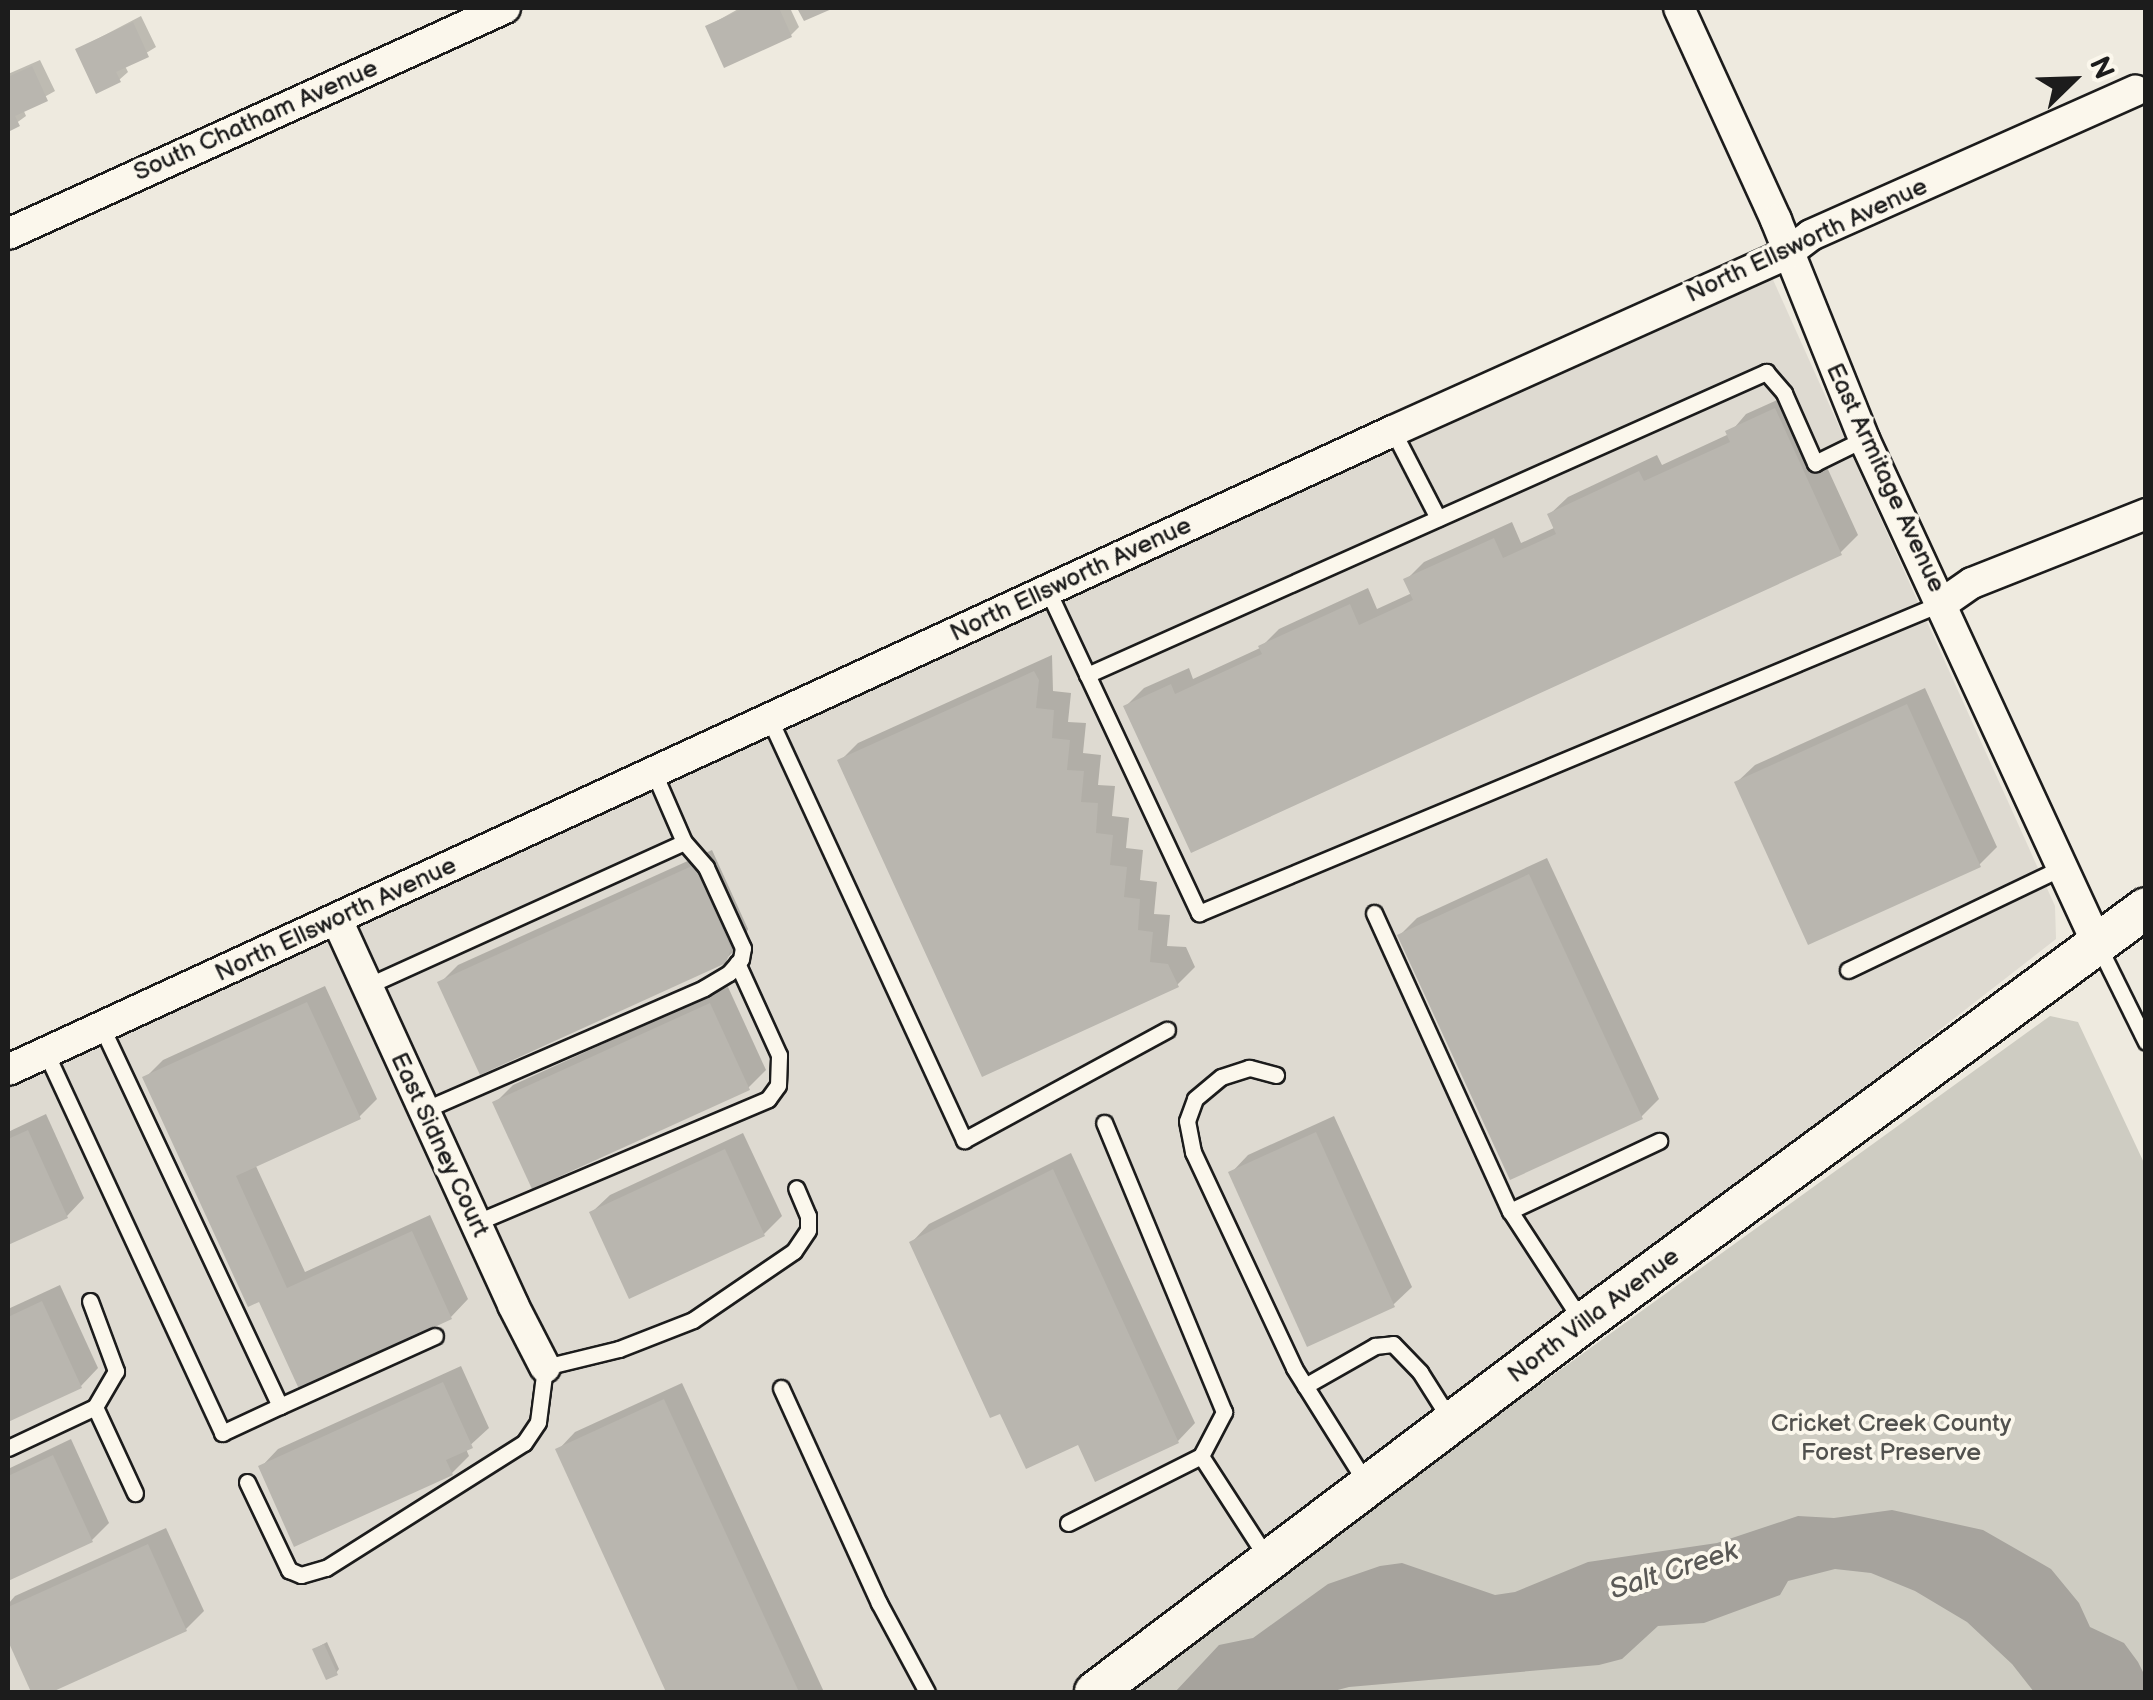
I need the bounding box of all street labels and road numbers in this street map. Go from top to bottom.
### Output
street label: South Chatham Avenue [129,54,383,188]
street label: North Ellsworth Avenue [1682,172,1932,310]
street label: East Armitage Avenue [1819,359,1951,597]
street label: North Ellsworth Avenue [946,511,1196,649]
street label: North Ellsworth Avenue [211,851,461,989]
street label: East Sidney Court [383,1047,495,1243]
street label: North Villa Avenue [1502,1242,1686,1390]

